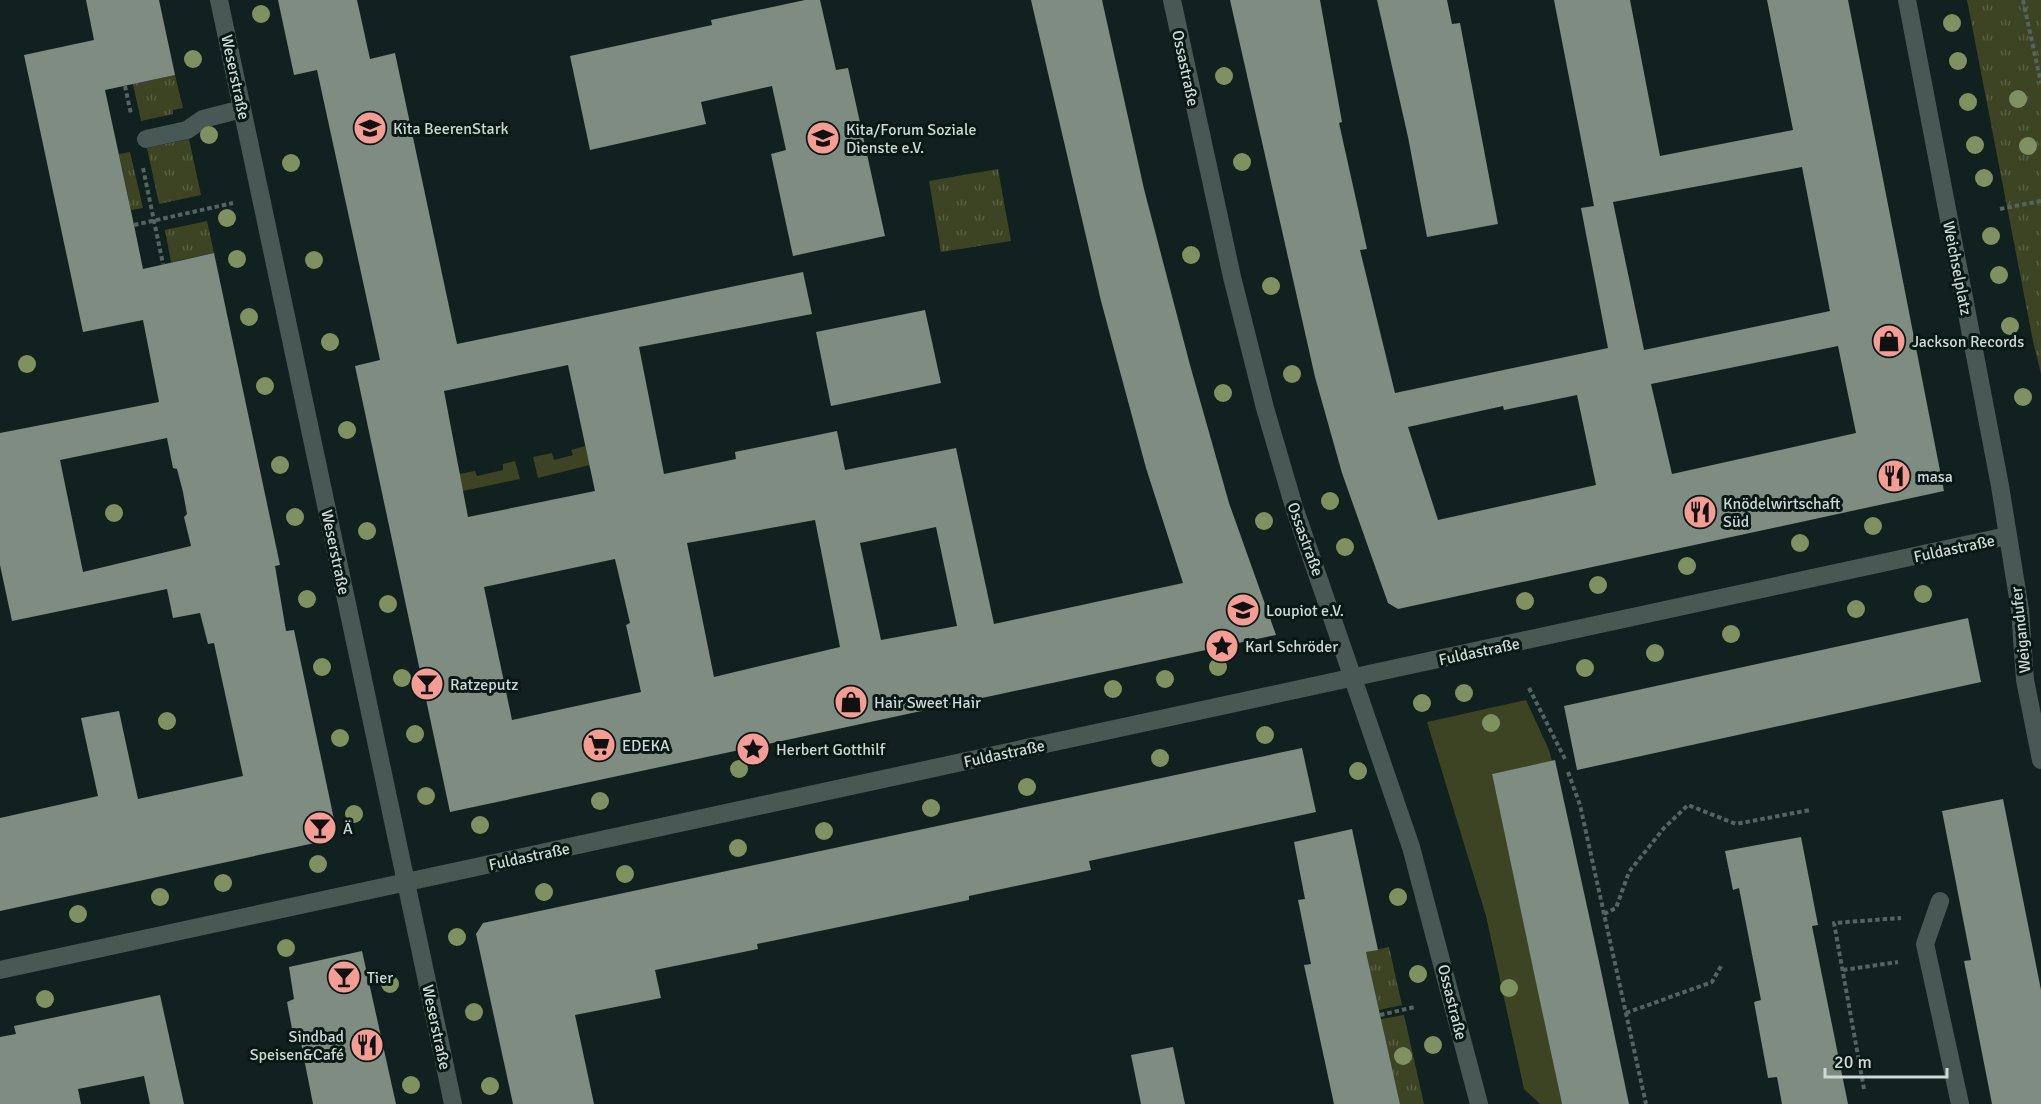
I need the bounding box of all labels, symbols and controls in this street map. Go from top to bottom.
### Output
street label: Ossastraße [1167,28,1203,108]
street label: Weserstraße [216,33,254,122]
school or university icon: Kita BeerenStark [352,110,388,146]
place label: Kita BeerenStark [393,119,509,139]
school or university icon: Kita/Forum Soziale Dienste e.V. [805,120,841,156]
place label: Kita/Forum Soziale Dienste e.V. [846,120,976,158]
street label: Weichselplatz [1938,219,1976,317]
shop icon: Jackson Records [1871,323,1907,359]
place label: Jackson Records [1912,332,2024,352]
restaurant icon: masa [1876,458,1912,494]
place label: masa [1917,467,1953,487]
restaurant icon: Knödelwirtschaft Süd [1682,494,1718,530]
place label: Knödelwirtschaft Süd [1723,494,1841,532]
street label: Ossastraße [1282,500,1328,579]
street label: Weserstraße [316,508,354,597]
street label: Fuldastraße [1912,531,1997,567]
street label: Weigandufer [2006,586,2035,674]
school or university icon: Loupiot e.V. [1225,592,1261,628]
place label: Loupiot e.V. [1266,601,1344,621]
place icon: Karl Schröder [1204,628,1240,664]
street label: Fuldastraße [1437,634,1522,670]
place label: Karl Schröder [1245,637,1338,657]
bar icon: Ratzeputz [409,666,445,702]
place label: Ratzeputz [450,675,518,695]
shop icon: Hair Sweet Hair [833,684,869,720]
place label: Hair Sweet Hair [874,693,981,713]
supermarket icon: EDEKA [581,727,617,763]
place icon: Herbert Gotthilf [735,731,771,767]
place label: EDEKA [622,736,670,756]
street label: Fuldastraße [962,736,1047,772]
place label: Herbert Gotthilf [776,740,886,760]
bar icon: Ä [302,810,338,846]
place label: Ä [343,819,353,839]
street label: Fuldastraße [487,839,572,875]
bar icon: Tier [326,959,362,995]
street label: Ossastraße [1433,962,1471,1042]
place label: Tier [367,968,393,988]
street label: Weserstraße [417,983,455,1072]
place label: Sindbad Speisen&Café [250,1027,344,1065]
restaurant icon: Sindbad Speisen&Café [349,1027,385,1063]
scale bar [1825,1041,1946,1079]
text: 20 m [1834,1051,1872,1073]

